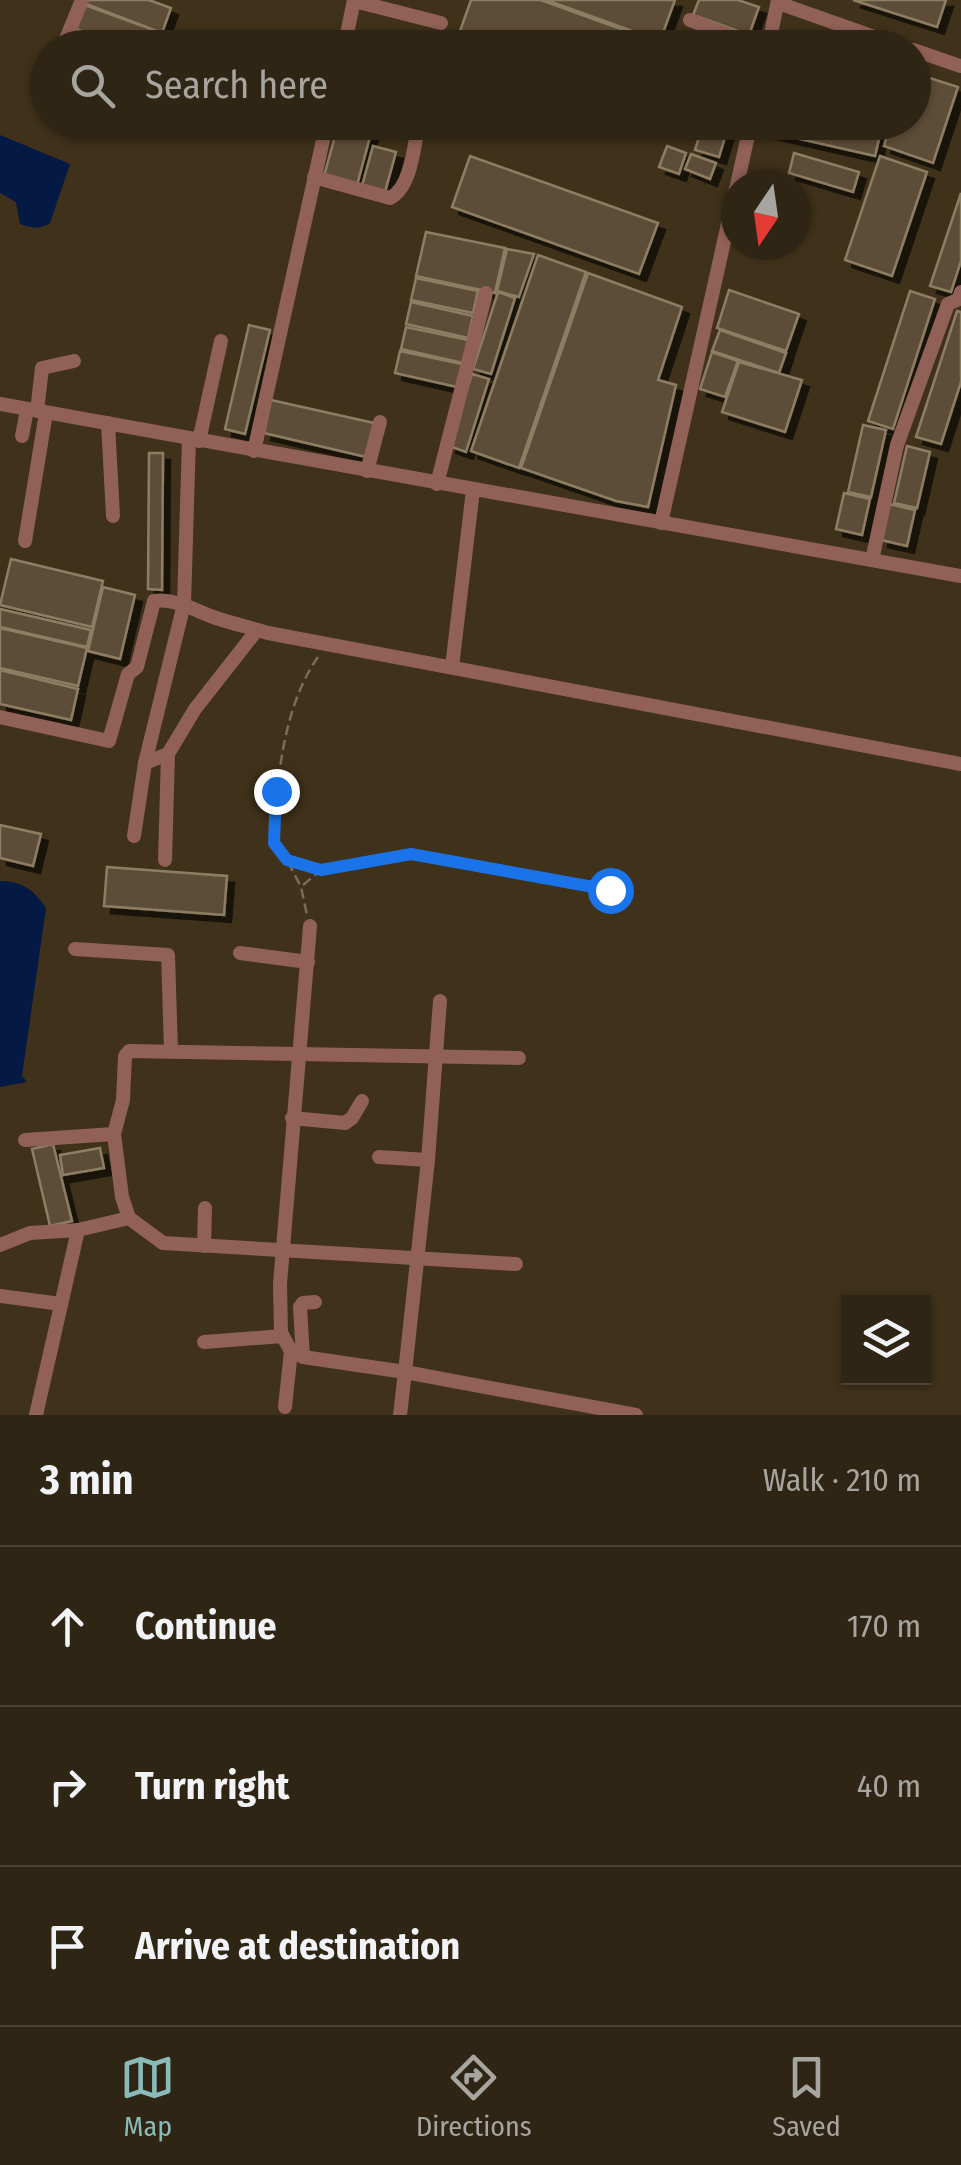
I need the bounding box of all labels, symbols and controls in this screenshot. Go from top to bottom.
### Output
search box [30,30,931,140]
icon: search [65,58,120,113]
text: Search here [145,62,328,108]
north arrow [721,170,811,260]
route end [254,769,300,815]
route start [588,868,634,914]
map controls [841,1295,931,1385]
button: layers [841,1295,931,1385]
text: 3 min [40,1455,134,1505]
text: Walk · 210 m [763,1461,921,1499]
icon: ahead [40,1599,95,1654]
text: Continue [135,1603,276,1649]
text: 170 m [847,1607,921,1645]
icon: right [40,1759,95,1814]
text: Turn right [135,1763,289,1809]
text: 40 m [857,1767,921,1805]
icon: arrive [40,1919,95,1974]
text: Arrive at destination [135,1923,460,1969]
tab: Map [120,2050,175,2143]
tab: Directions [416,2050,532,2143]
tab: Saved [772,2050,841,2143]

